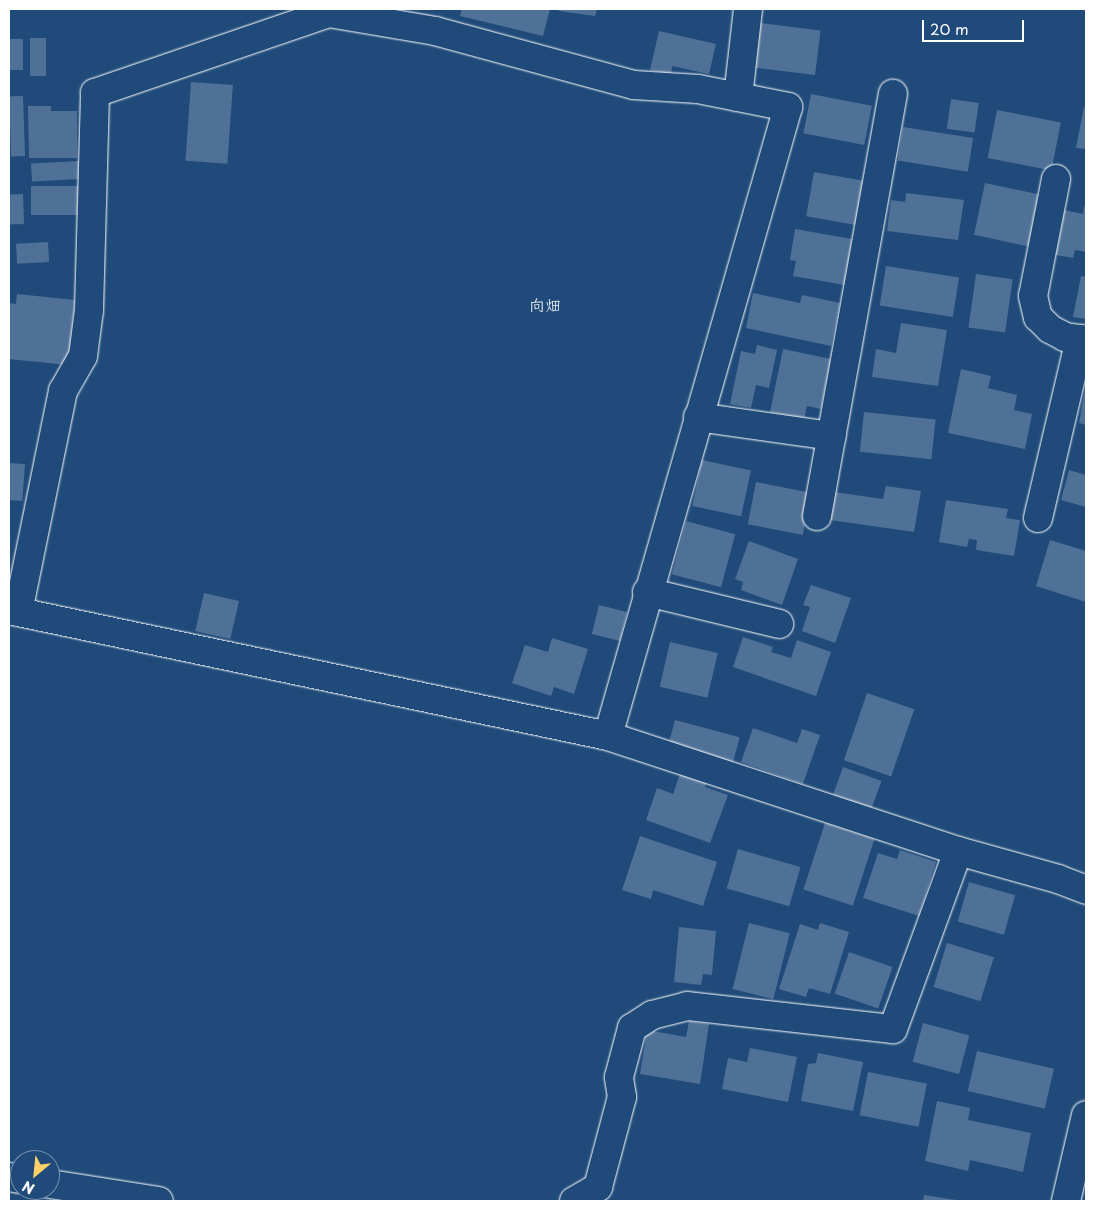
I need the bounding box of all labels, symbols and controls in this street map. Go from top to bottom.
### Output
scale bar [925,10,1028,42]
text: 20 m [930,17,969,40]
district label: 向畑 [529,294,561,314]
north arrow [10,1150,60,1200]
text: N [18,1176,38,1200]

